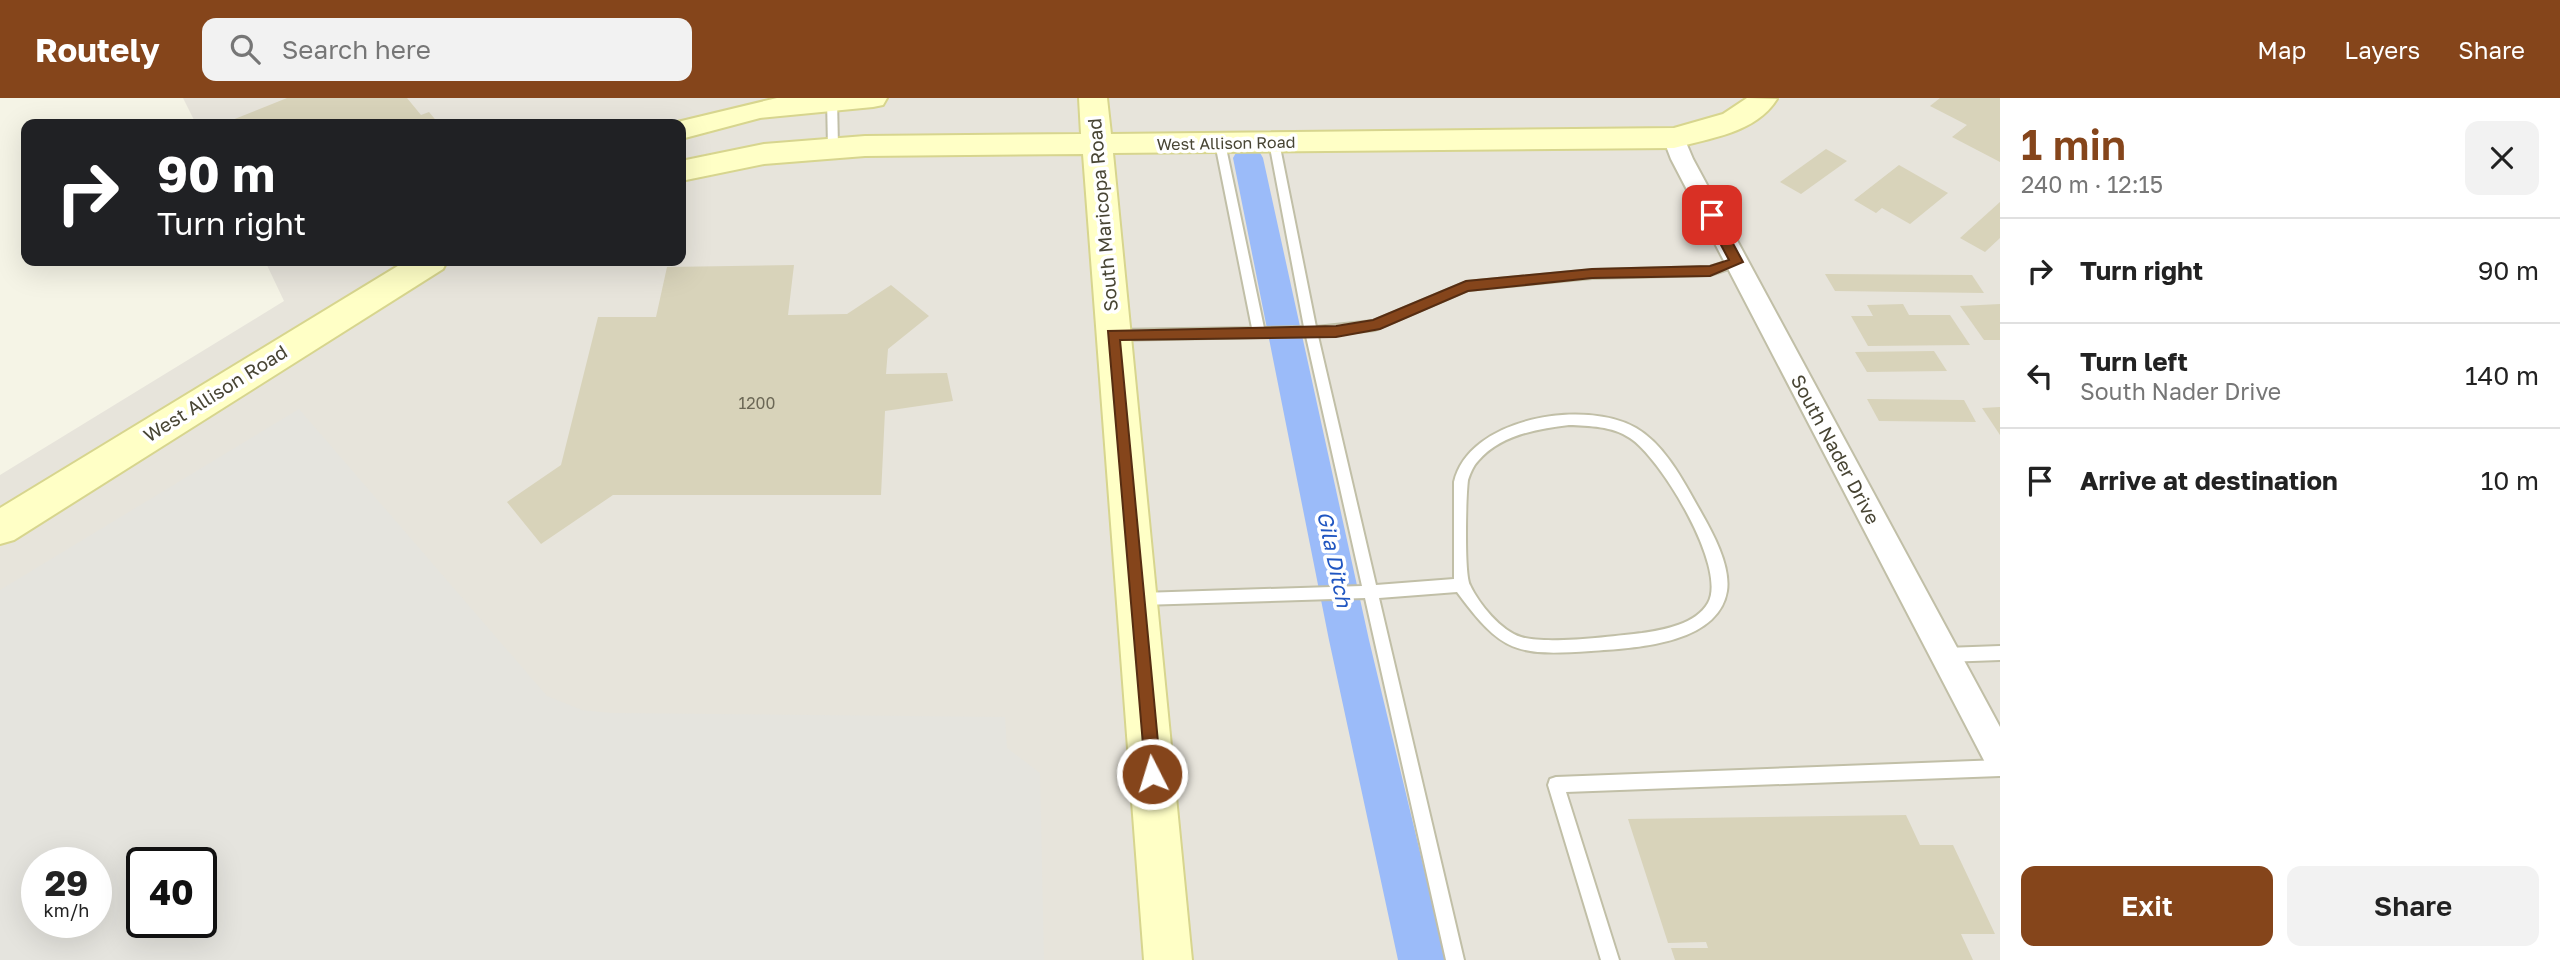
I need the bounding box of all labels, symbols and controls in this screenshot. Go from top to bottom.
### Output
search box [202,18,692,81]
text: Routely [35,30,160,69]
icon: search [226,30,264,68]
text: Search here [282,34,431,65]
text: Map [2257,35,2306,64]
text: Layers [2344,35,2420,64]
text: Share [2458,35,2525,64]
street label: South Maricopa Road [1082,117,1122,313]
text: 1 min [2021,119,2126,169]
button: close [2465,121,2539,195]
street label: West Allison Road [1156,132,1296,154]
text: 90 m [157,144,275,203]
icon: right [42,147,133,238]
text: 240 m · 12:15 [2021,170,2163,198]
pin [1682,185,1742,245]
icon: arrive [1693,196,1731,234]
text: Turn right [157,204,306,242]
icon: right [2021,252,2059,290]
text: Turn right [2080,255,2203,286]
text: 90 m [2478,255,2539,286]
street label: West Allison Road [139,340,291,446]
text: Turn left [2080,346,2188,377]
icon: left [2021,357,2059,395]
text: 140 m [2465,360,2539,391]
street label: South Nader Drive [1787,370,1885,528]
text: South Nader Drive [2080,377,2281,405]
house number: 1200 [739,393,775,413]
icon: arrive [2021,462,2059,500]
text: Arrive at destination [2080,465,2338,496]
text: 10 m [2481,465,2539,496]
water label: Gila Ditch [1312,509,1358,610]
position arrow [1115,737,1189,811]
speed limit sign: 40 [126,847,217,938]
text: 29 [45,862,88,904]
button: Exit [2021,866,2273,946]
button: Share [2287,866,2539,946]
text: km/h [44,899,89,921]

